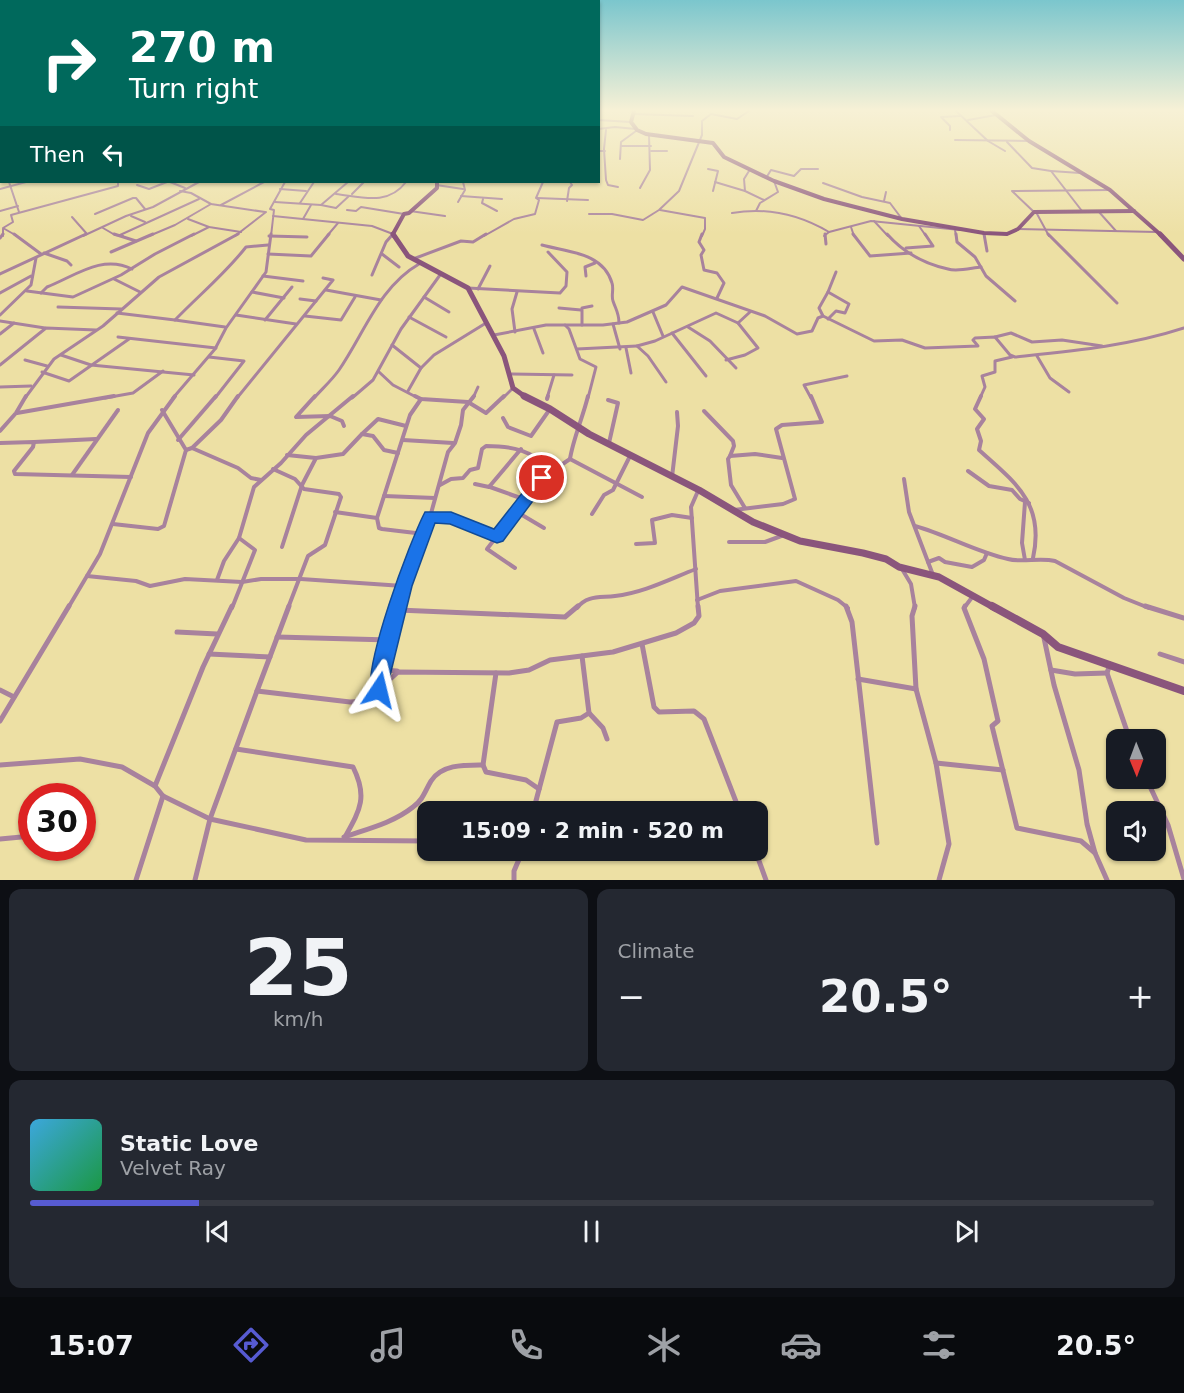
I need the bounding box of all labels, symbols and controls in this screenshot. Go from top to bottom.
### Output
text: 270 m [129,23,275,72]
icon: right [30,24,108,102]
text: Turn right [129,73,258,104]
icon: left [97,138,130,171]
text: Then [30,142,85,167]
pin [516,452,567,503]
icon: arrive [525,461,558,494]
position arrow [347,658,411,722]
north arrow [1106,729,1166,789]
map controls [1106,729,1166,861]
speed limit sign: 30 [18,783,96,861]
button: sound [1106,801,1166,861]
text: 15:09 · 2 min · 520 m [461,818,724,843]
text: 25 [244,923,353,1013]
text: Climate [618,939,694,963]
text: 20.5° [819,970,953,1023]
text: − [618,977,645,1016]
text: + [1126,977,1154,1016]
text: km/h [273,1007,323,1031]
text: Static Love [120,1131,258,1156]
text: Velvet Ray [120,1156,226,1180]
icon: previous [201,1215,234,1248]
icon: pause [575,1215,608,1248]
icon: next [950,1215,983,1248]
icon: directions [230,1324,272,1366]
icon: music [367,1324,409,1366]
icon: phone [505,1324,547,1366]
icon: climate [643,1324,685,1366]
icon: car [780,1324,822,1366]
icon: filters [918,1324,960,1366]
text: 15:07 [48,1330,134,1361]
text: 20.5° [1056,1330,1136,1361]

